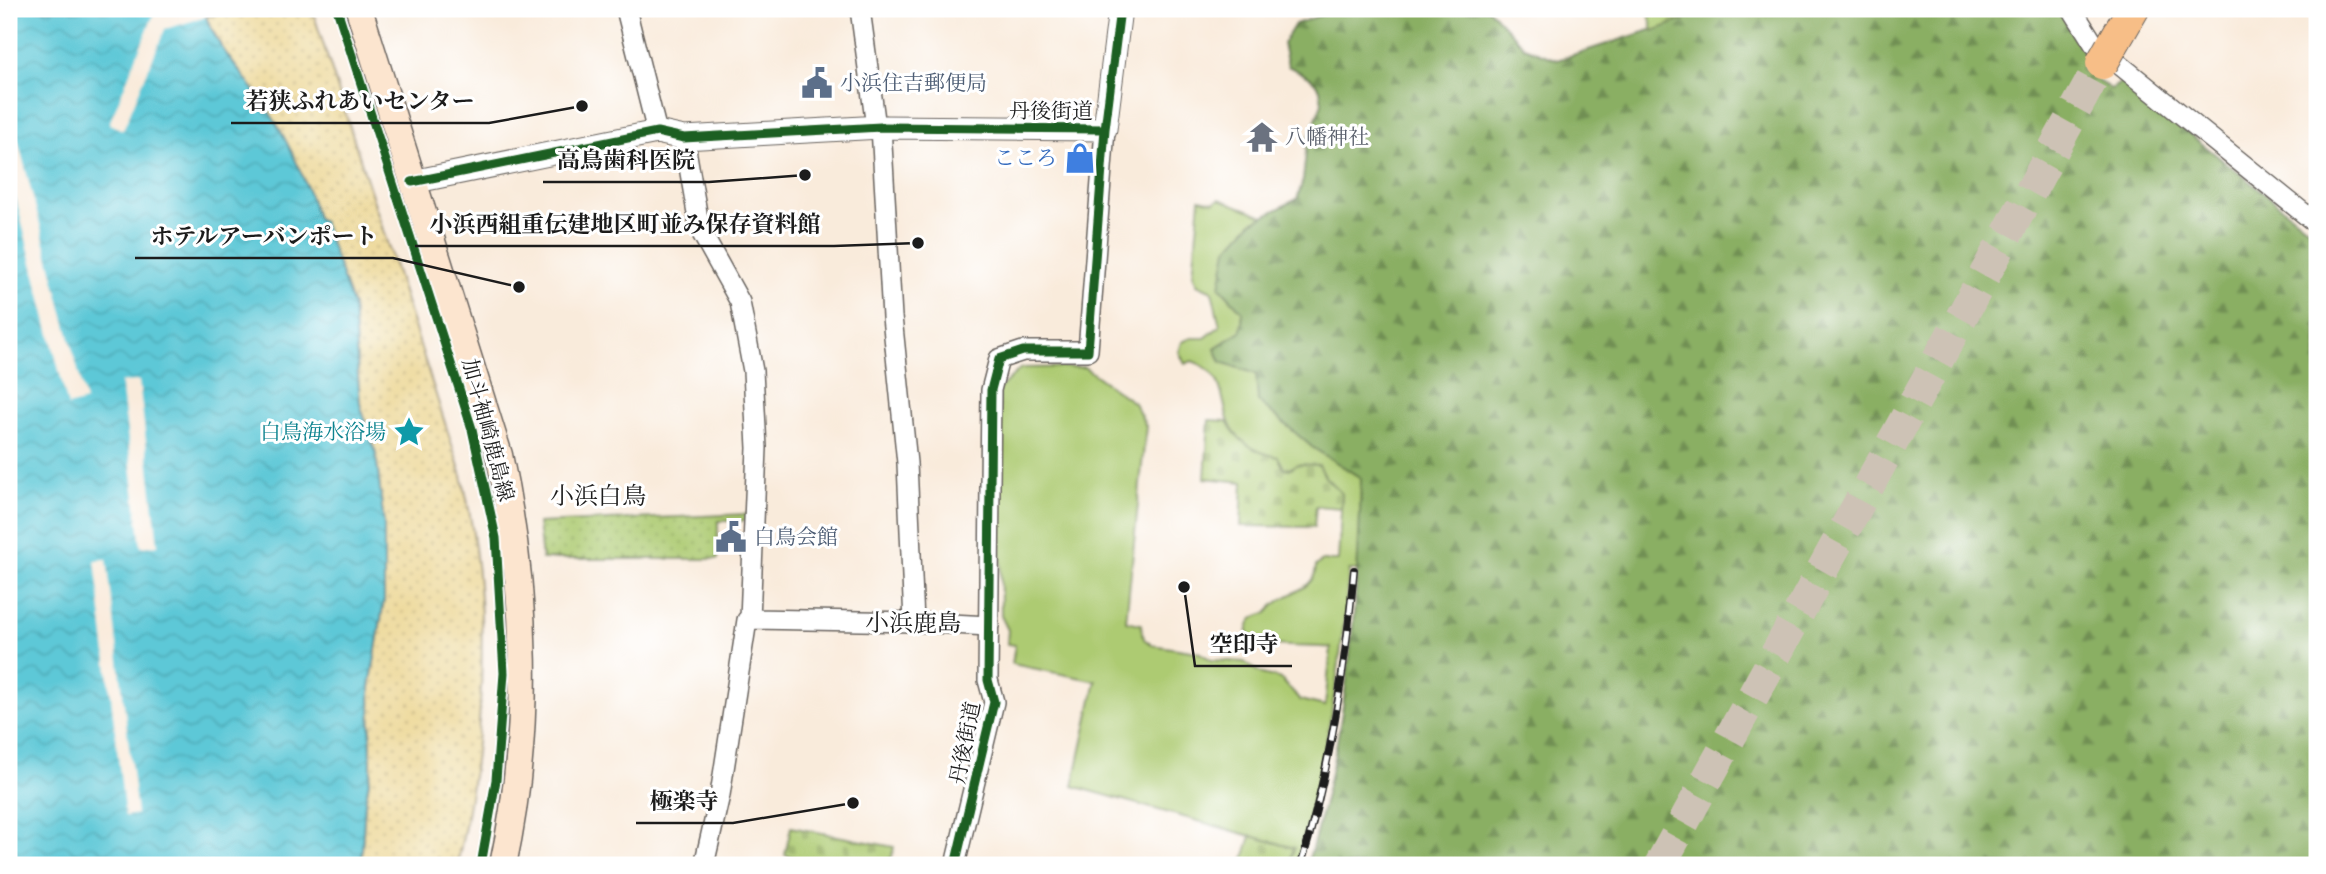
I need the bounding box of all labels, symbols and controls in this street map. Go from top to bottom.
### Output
public building icon: 小浜住吉郵便局 [800,66,834,100]
place label: 小浜住吉郵便局 [840,67,987,98]
callout: 若狭ふれあいセンター [231,79,489,123]
text: 若狭ふれあいセンター [245,84,475,117]
street label: 丹後街道 [1009,95,1093,126]
temple icon: 八幡神社 [1245,120,1279,154]
place label: 八幡神社 [1285,121,1369,152]
callout: 高鳥歯科医院 [543,138,709,182]
shop icon: こころ [1063,141,1097,175]
place label: こころ [994,142,1057,173]
text: 高鳥歯科医院 [557,143,695,176]
callout: 小浜西組重伝建地区町並み保存資料館 [415,202,834,246]
text: 小浜西組重伝建地区町並み保存資料館 [430,207,821,240]
callout: ホテルアーバンポート [135,214,393,258]
text: ホテルアーバンポート [150,219,378,252]
street label: 加斗袖崎鹿島線 [454,355,522,505]
place icon: 白鳥海水浴場 [392,415,426,449]
place label: 白鳥海水浴場 [260,416,386,447]
district label: 小浜白鳥 [550,478,646,513]
public building icon: 白鳥会館 [714,520,748,554]
place label: 白鳥会館 [754,521,838,552]
district label: 小浜鹿島 [865,605,961,640]
callout: 空印寺 [1195,622,1292,666]
text: 空印寺 [1210,627,1279,660]
street label: 丹後街道 [941,699,988,787]
callout: 極楽寺 [636,779,733,823]
text: 極楽寺 [650,784,719,817]

